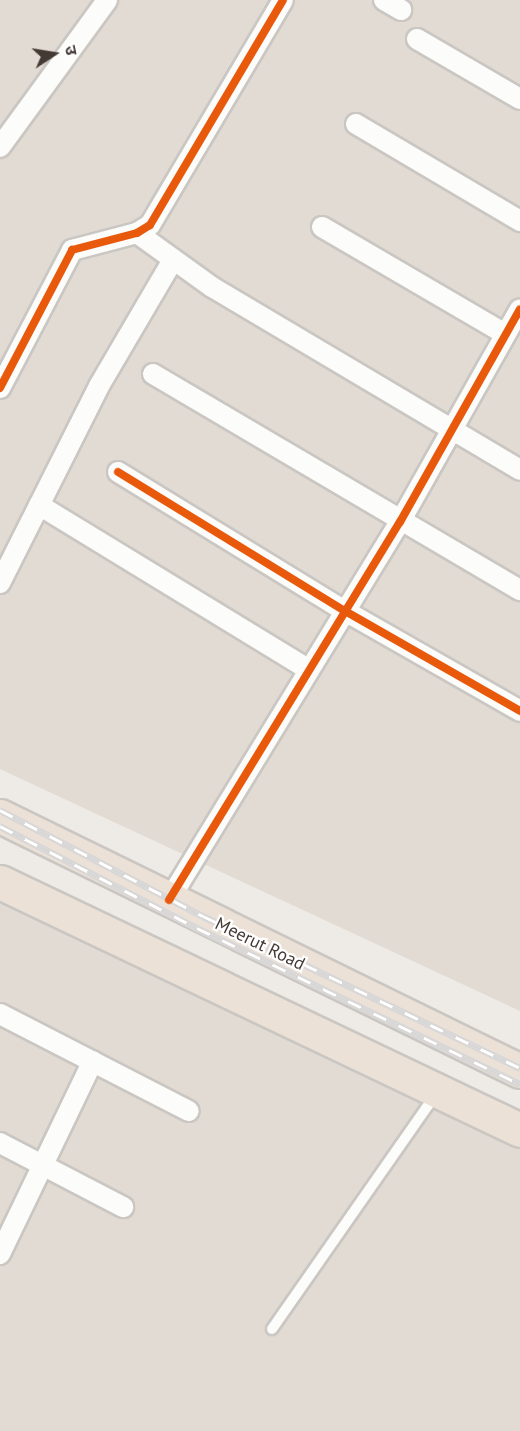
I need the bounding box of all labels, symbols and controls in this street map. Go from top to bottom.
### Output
north arrow [24,24,84,84]
text: उ [61,44,82,57]
street label: Meerut Road [212,913,308,975]

